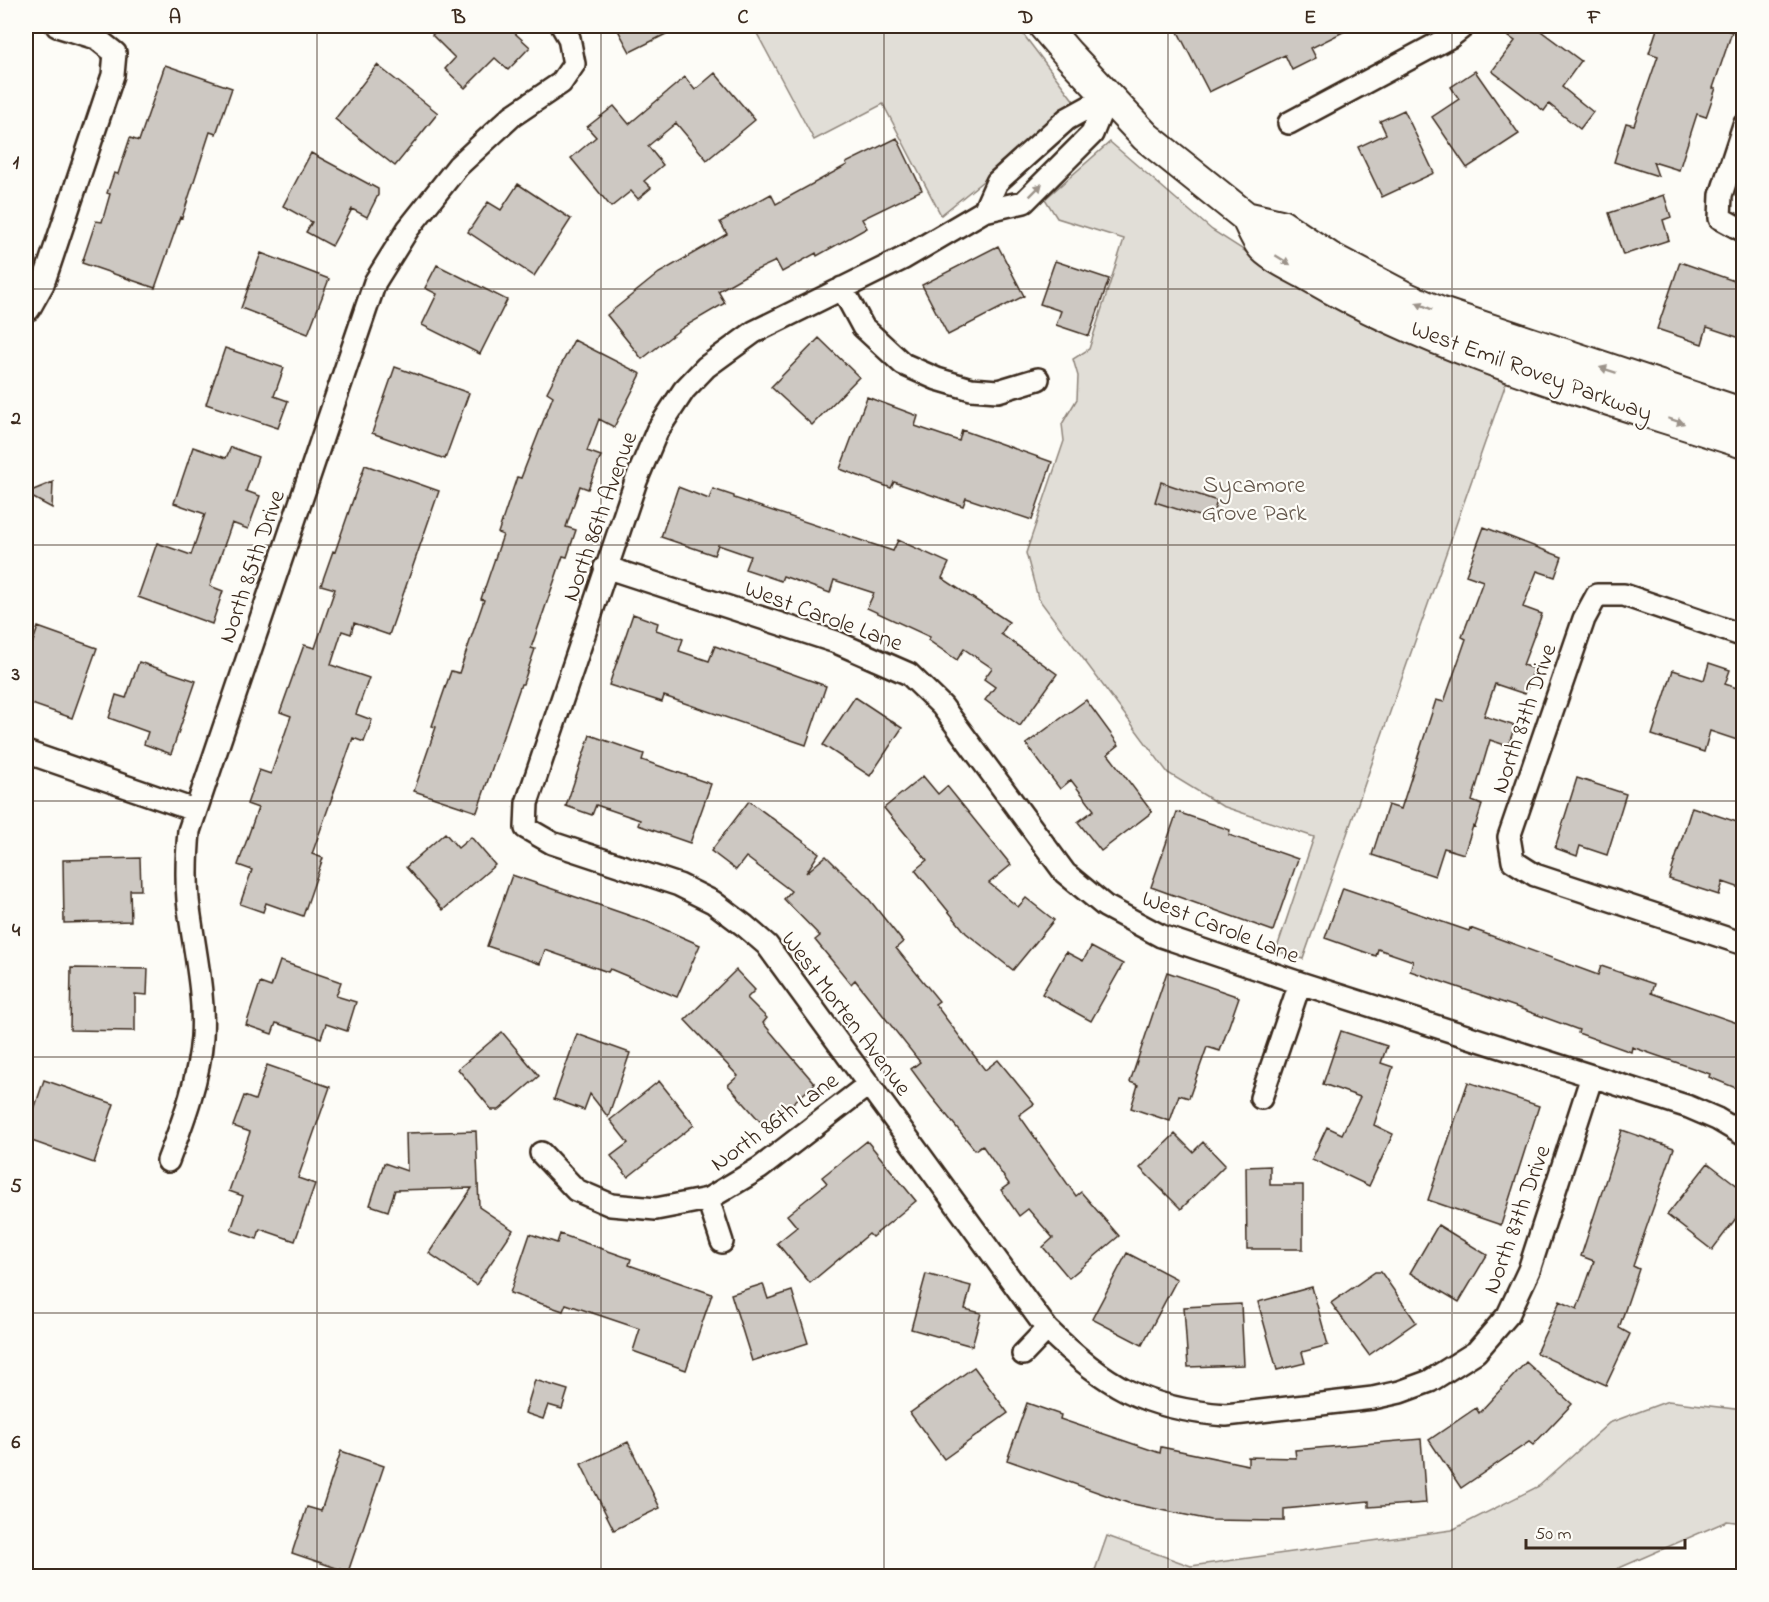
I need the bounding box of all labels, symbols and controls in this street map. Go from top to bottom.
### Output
text: A [169,4,181,33]
text: B [451,4,466,33]
text: C [738,4,749,33]
text: D [1018,4,1033,33]
text: E [1304,4,1316,33]
text: F [1587,4,1601,33]
text: 1 [13,149,20,178]
one-way arrow [1029,183,1043,197]
one-way arrow [1275,254,1291,265]
one-way arrow [1414,301,1432,311]
street label: West Emil Rovey Parkway [1405,312,1657,433]
one-way arrow [1599,364,1617,374]
text: 2 [10,405,21,434]
one-way arrow [1667,417,1685,426]
street label: North 86th Avenue [554,427,648,607]
park label: Sycamore Grove Park [1201,469,1307,532]
street label: North 85th Drive [211,485,296,648]
street label: West Carole Lane [739,572,907,662]
street label: North 87th Drive [1483,639,1567,798]
text: 3 [11,661,20,690]
street label: West Carole Lane [1136,882,1304,975]
text: 4 [12,917,21,946]
street label: West Morten Avenue [771,925,919,1105]
street label: North 86th Lane [704,1064,847,1182]
street label: North 87th Drive [1475,1140,1562,1299]
text: 5 [10,1173,22,1202]
text: 6 [12,1429,21,1458]
scale bar [1526,1512,1685,1550]
text: 50 m [1535,1522,1572,1548]

